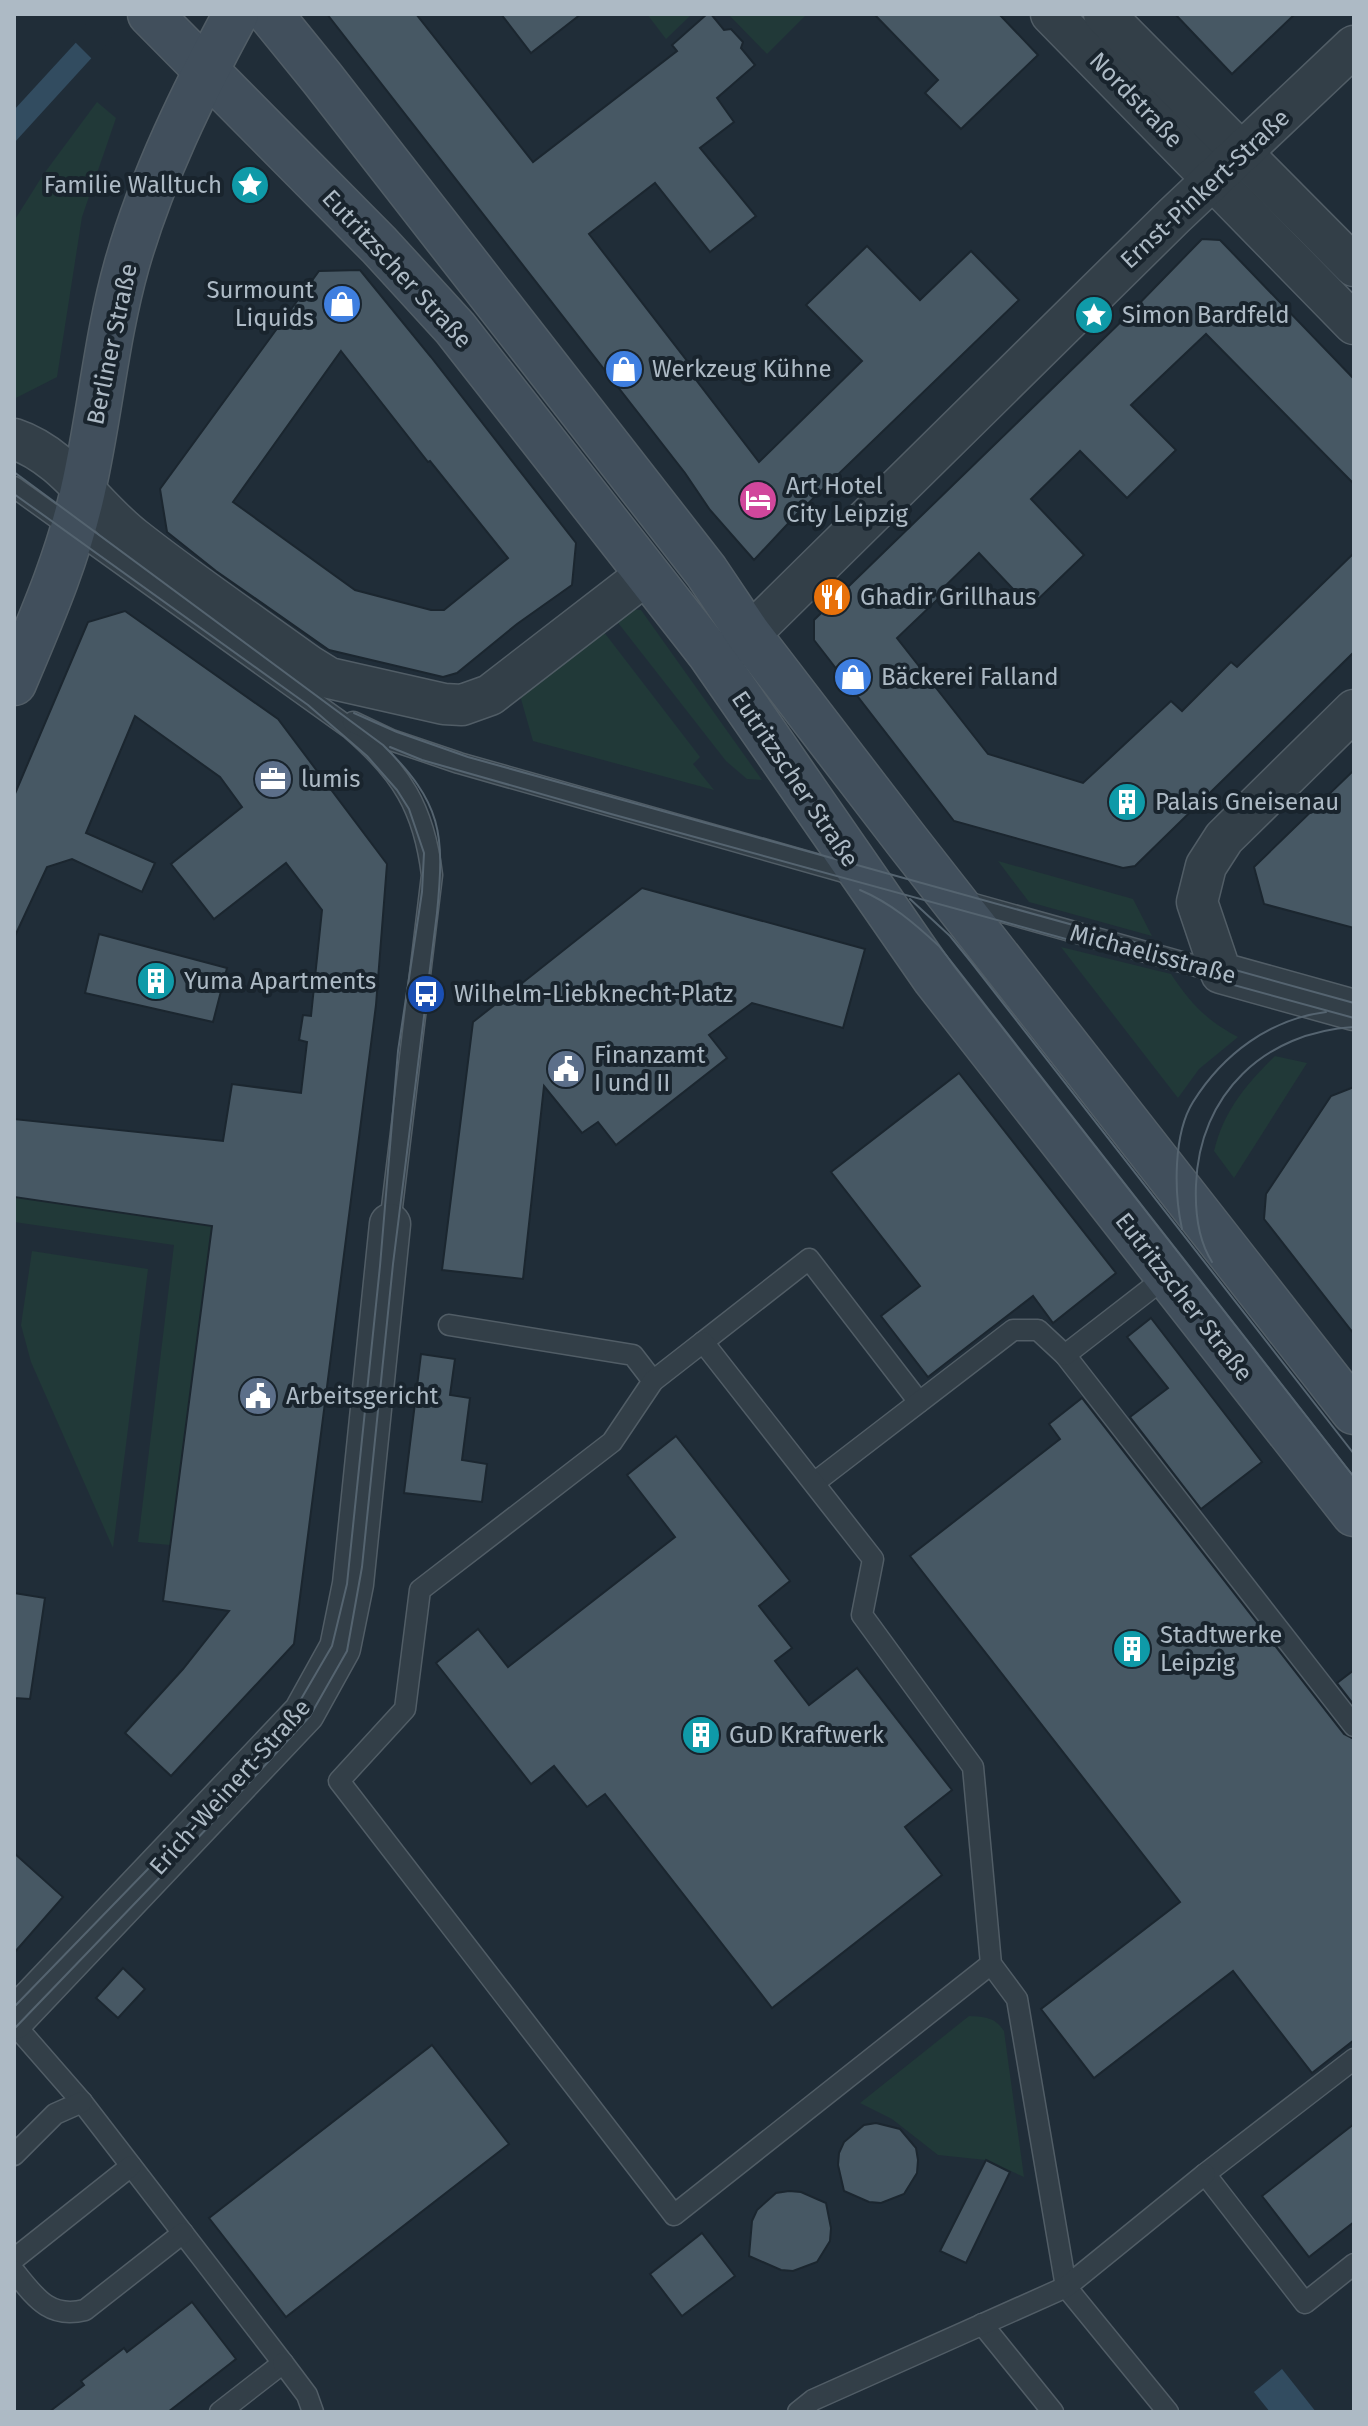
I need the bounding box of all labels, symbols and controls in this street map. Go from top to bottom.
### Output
street label: Nordstraße [1084,46,1188,154]
street label: Ernst-Pinkert-Straße [1115,104,1295,274]
place icon: Familie Walltuch [229,164,271,206]
place label: Familie Walltuch [44,171,222,199]
street label: Eutritzscher Straße [316,184,478,354]
street label: Berliner Straße [81,261,143,427]
place label: Surmount Liquids [206,276,314,332]
shop icon: Surmount Liquids [321,283,363,325]
place icon: Simon Bardfeld [1073,294,1115,336]
place label: Simon Bardfeld [1122,301,1290,329]
shop icon: Werkzeug Kühne [603,348,645,390]
place label: Werkzeug Kühne [652,355,832,383]
place label: Art Hotel City Leipzig [786,472,908,528]
hotel icon: Art Hotel City Leipzig [737,479,779,521]
restaurant icon: Ghadir Grillhaus [811,576,853,618]
place label: Ghadir Grillhaus [860,583,1037,611]
shop icon: Bäckerei Falland [832,656,874,698]
place label: Bäckerei Falland [881,663,1059,691]
street label: Eutritzscher Straße [726,686,864,872]
office icon: lumis [252,758,294,800]
place label: lumis [301,765,361,793]
building icon: Palais Gneisenau [1106,781,1148,823]
place label: Palais Gneisenau [1155,788,1339,816]
street label: Michaelisstraße [1067,918,1239,990]
building icon: Yuma Apartments [135,960,177,1002]
place label: Yuma Apartments [184,967,376,995]
bus stop icon: Wilhelm-Liebknecht-Platz [405,973,447,1015]
place label: Wilhelm-Liebknecht-Platz [454,980,733,1008]
place label: Finanzamt I und II [594,1041,706,1097]
public building icon: Finanzamt I und II [545,1048,587,1090]
street label: Eutritzscher Straße [1110,1207,1258,1387]
public building icon: Arbeitsgericht [237,1375,279,1417]
place label: Arbeitsgericht [286,1382,439,1410]
place label: Stadtwerke Leipzig [1160,1621,1282,1677]
building icon: Stadtwerke Leipzig [1111,1628,1153,1670]
street label: Erich-Weinert-Straße [144,1693,316,1881]
building icon: GuD Kraftwerk [680,1714,722,1756]
place label: GuD Kraftwerk [729,1721,885,1749]

